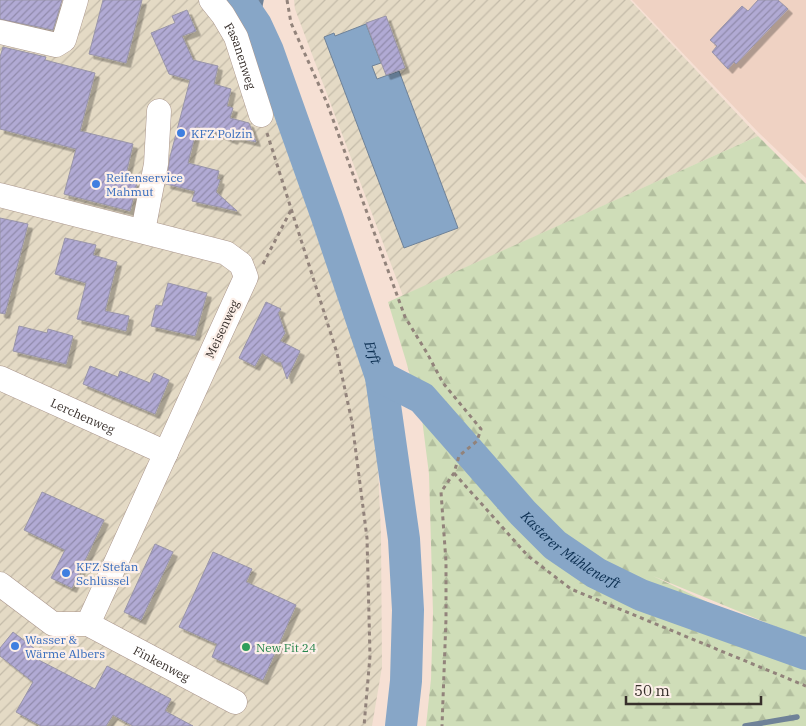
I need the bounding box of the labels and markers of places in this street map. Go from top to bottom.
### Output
place label: KFZ Polzin [191,126,253,141]
marker: KFZ Polzin [175,127,187,139]
place label: Reifenservice Mahmut [106,170,183,199]
marker: Reifenservice Mahmut [90,178,102,190]
place label: KFZ Stefan Schlüssel [76,559,139,588]
marker: KFZ Stefan Schlüssel [60,567,72,579]
place label: Wasser & Wärme Albers [25,632,105,661]
marker: Wasser & Wärme Albers [9,640,21,652]
place label: New Fit 24 [256,640,316,655]
marker: New Fit 24 [240,641,252,653]

